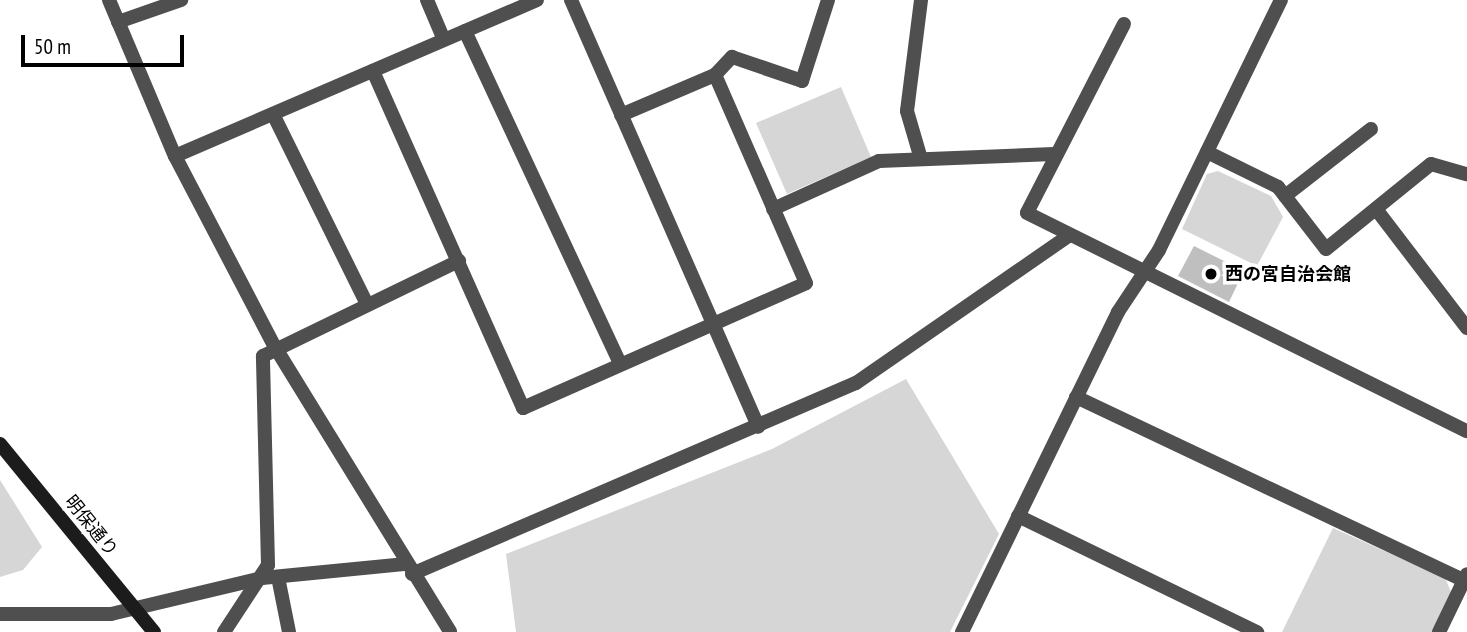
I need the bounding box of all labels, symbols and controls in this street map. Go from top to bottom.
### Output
scale bar [24,21,187,65]
text: 50 m [34,33,71,60]
place label: 西の宮自治会館 [1225,263,1351,285]
marker: 西の宮自治会館 [1203,266,1219,282]
street label: 明保通り [60,491,122,561]

